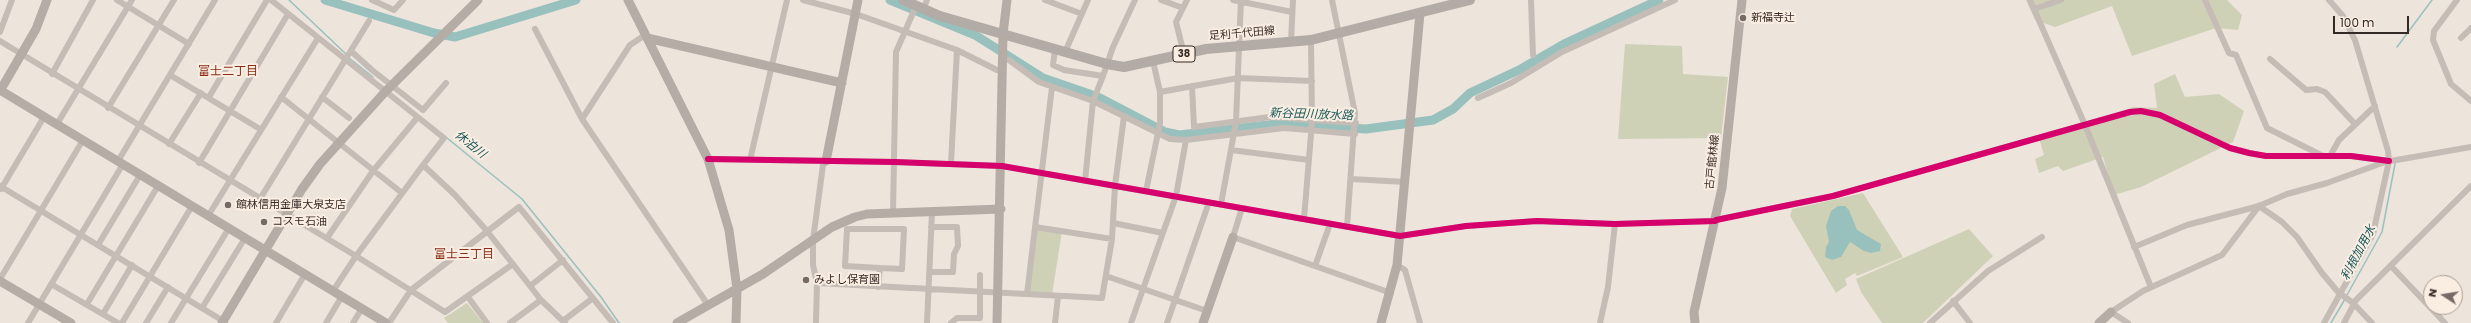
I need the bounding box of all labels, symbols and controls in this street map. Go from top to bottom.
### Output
scale bar [2335,8,2411,34]
place label: 新福寺辻 [1751,11,1795,25]
marker: 新福寺辻 [1738,13,1748,23]
text: 100 m [2340,14,2374,31]
street label: 足利千代田線 [1209,25,1275,43]
road number: 38 [1173,46,1195,62]
district label: 富士二丁目 [198,65,258,79]
water label: 新谷田川放水路 [1269,106,1353,124]
water label: 休泊川 [451,128,489,162]
street label: 古戸館林線 [1704,134,1722,190]
place label: 館林信用金庫大泉支店 [236,198,346,212]
marker: 館林信用金庫大泉支店 [223,200,233,210]
place label: コスモ石油 [272,215,327,229]
marker: コスモ石油 [259,217,269,227]
water label: 利根加用水 [2339,223,2379,283]
district label: 富士三丁目 [434,248,494,262]
place label: みよし保育園 [814,273,880,287]
marker: みよし保育園 [801,275,811,285]
north arrow [2423,275,2463,315]
text: N [2424,287,2441,298]

